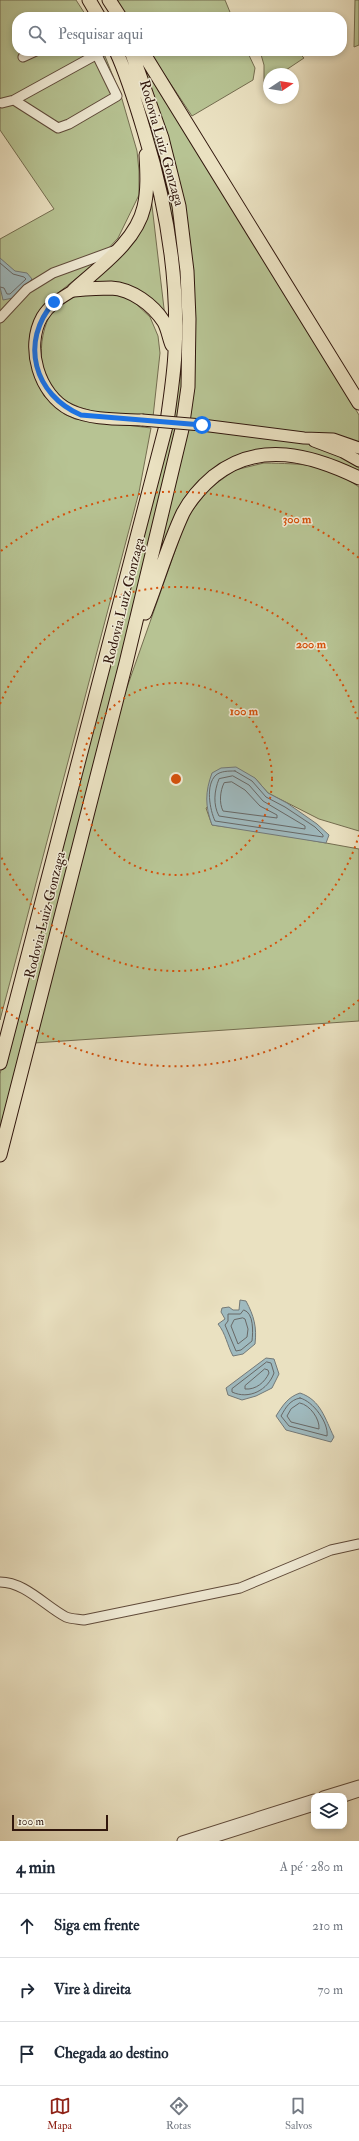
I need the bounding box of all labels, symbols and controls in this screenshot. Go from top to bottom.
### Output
search box [12,12,347,56]
icon: search [26,23,48,45]
text: Pesquisar aqui [58,25,143,44]
north arrow [263,68,299,104]
street label: Rodovia Luiz Gonzaga [136,78,188,208]
route end [45,293,63,311]
route start [193,416,211,434]
text: 300 m [283,512,312,527]
street label: Rodovia Luiz Gonzaga [100,535,148,666]
text: 200 m [296,637,327,652]
text: 100 m [230,704,259,719]
centre of rings [169,772,183,786]
street label: Rodovia Luiz Gonzaga [21,849,69,980]
map controls [311,1793,347,1829]
button: layers [311,1793,347,1829]
scale bar [12,1813,108,1832]
text: 100 m [18,1815,44,1828]
text: 4 min [16,1857,55,1878]
text: A pé · 280 m [280,1859,343,1875]
icon: ahead [16,1915,38,1937]
text: Siga em frente [54,1916,140,1935]
text: 210 m [312,1918,343,1934]
icon: right [16,1979,38,2001]
text: Vire à direita [54,1980,131,1999]
text: 70 m [318,1982,343,1998]
icon: arrive [16,2043,38,2065]
text: Chegada ao destino [54,2044,169,2063]
tab: Mapa [47,2095,72,2132]
tab: Rotas [166,2095,191,2132]
tab: Salvos [285,2095,312,2132]

